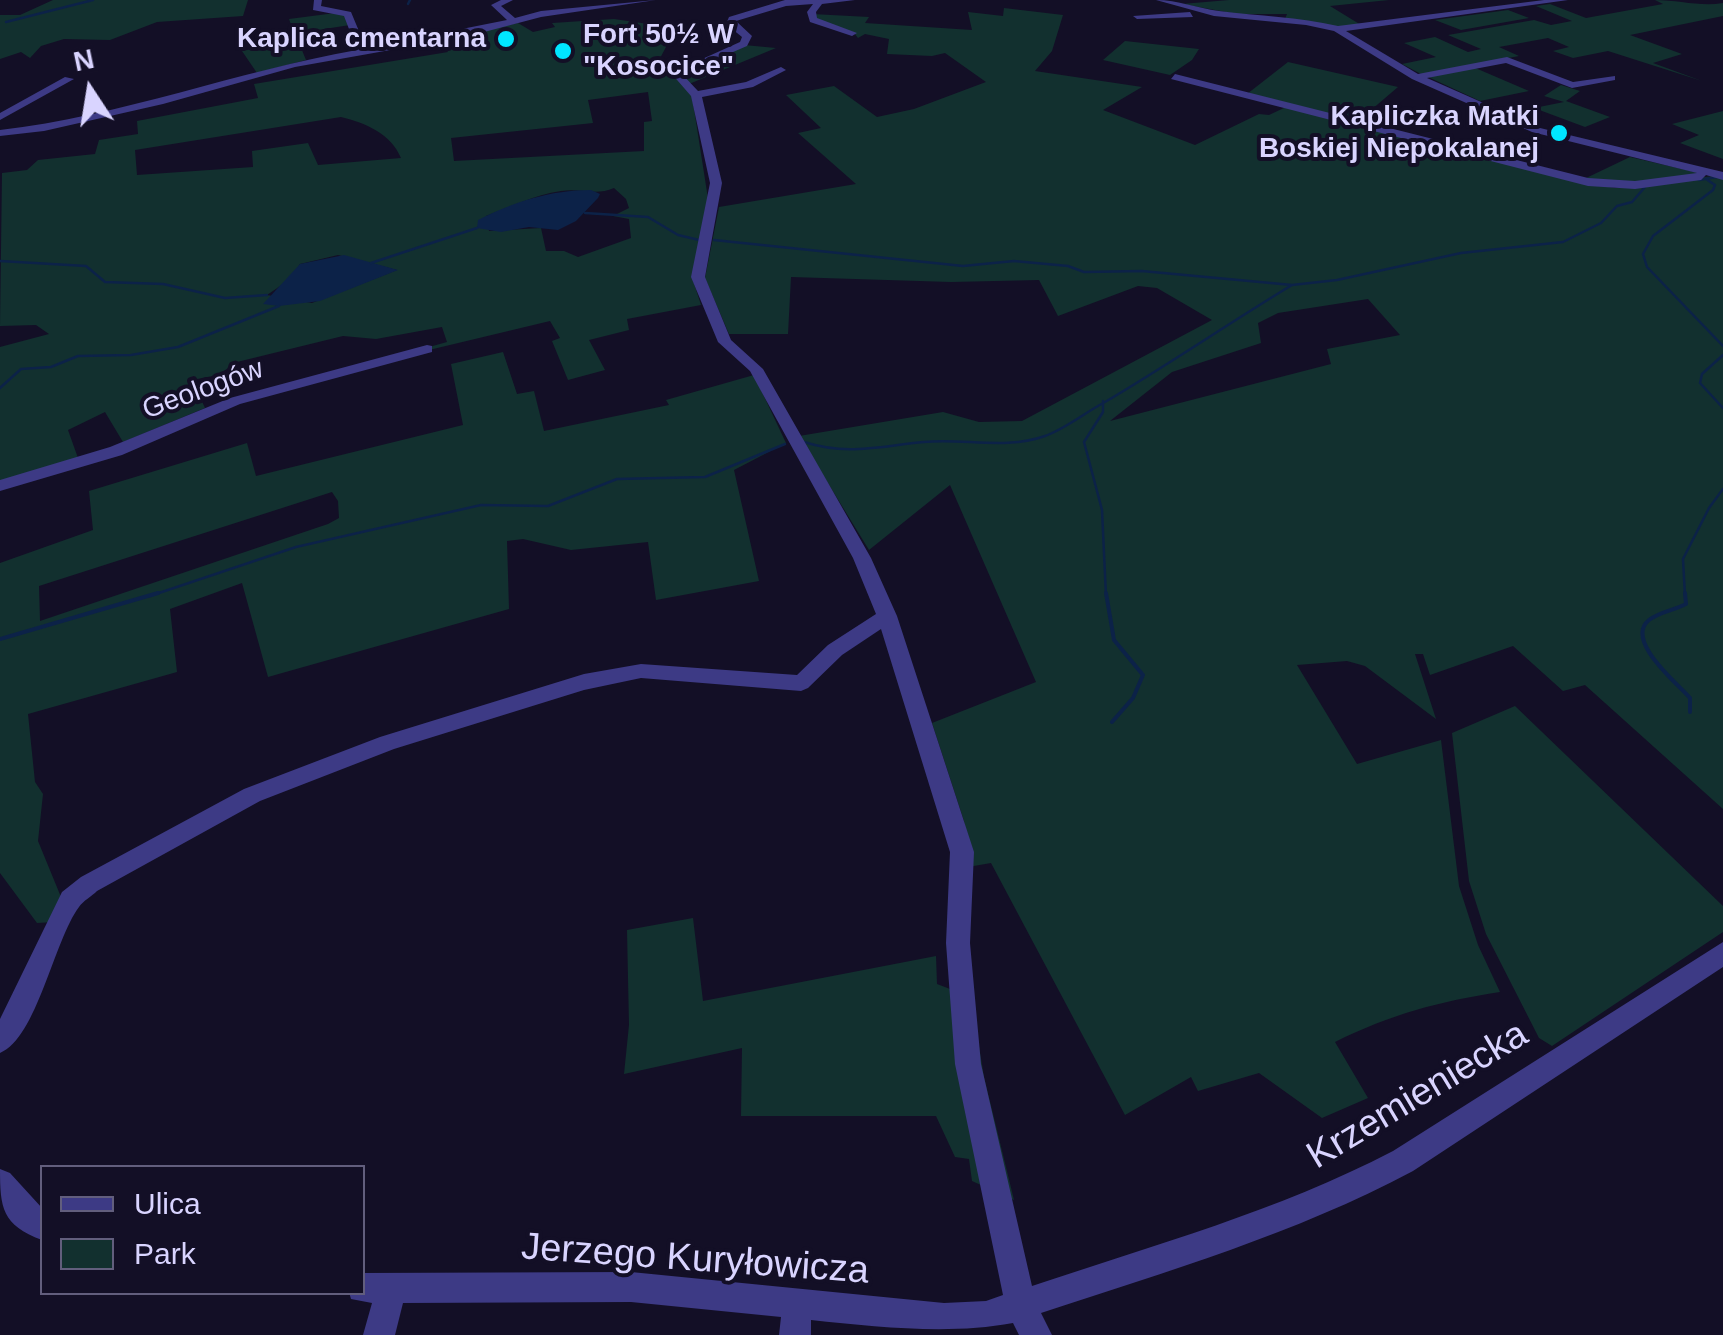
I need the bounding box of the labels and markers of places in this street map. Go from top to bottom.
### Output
place label: Fort 50½ W "Kosocice" [583,18,734,84]
place label: Kaplica cmentarna [237,22,486,56]
marker: Kaplica cmentarna [495,28,517,50]
marker: Fort 50½ W "Kosocice" [552,40,574,62]
place label: Kapliczka Matki Boskiej Niepokalanej [1259,100,1539,166]
marker: Kapliczka Matki Boskiej Niepokalanej [1548,122,1570,144]

